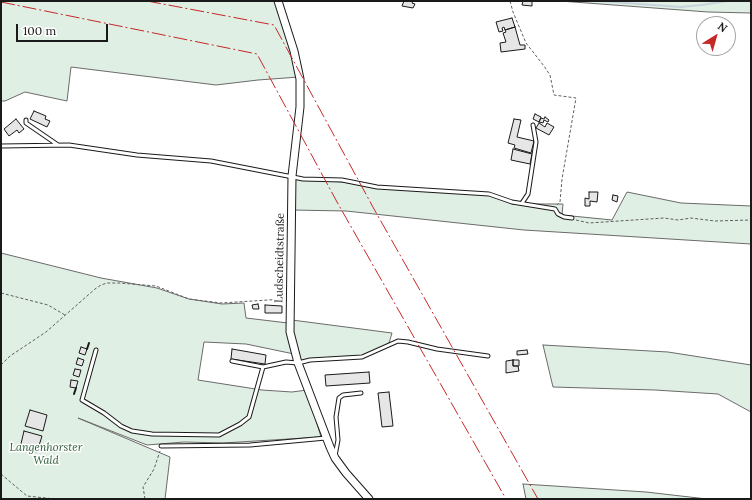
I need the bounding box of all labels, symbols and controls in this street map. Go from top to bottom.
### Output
scale bar [18,16,110,42]
north arrow [696,16,736,56]
text: N [715,19,730,35]
text: 100 m [23,23,56,38]
street label: Ludscheidtstraße [273,213,287,303]
park label: Langenhorster Wald [10,441,82,467]

